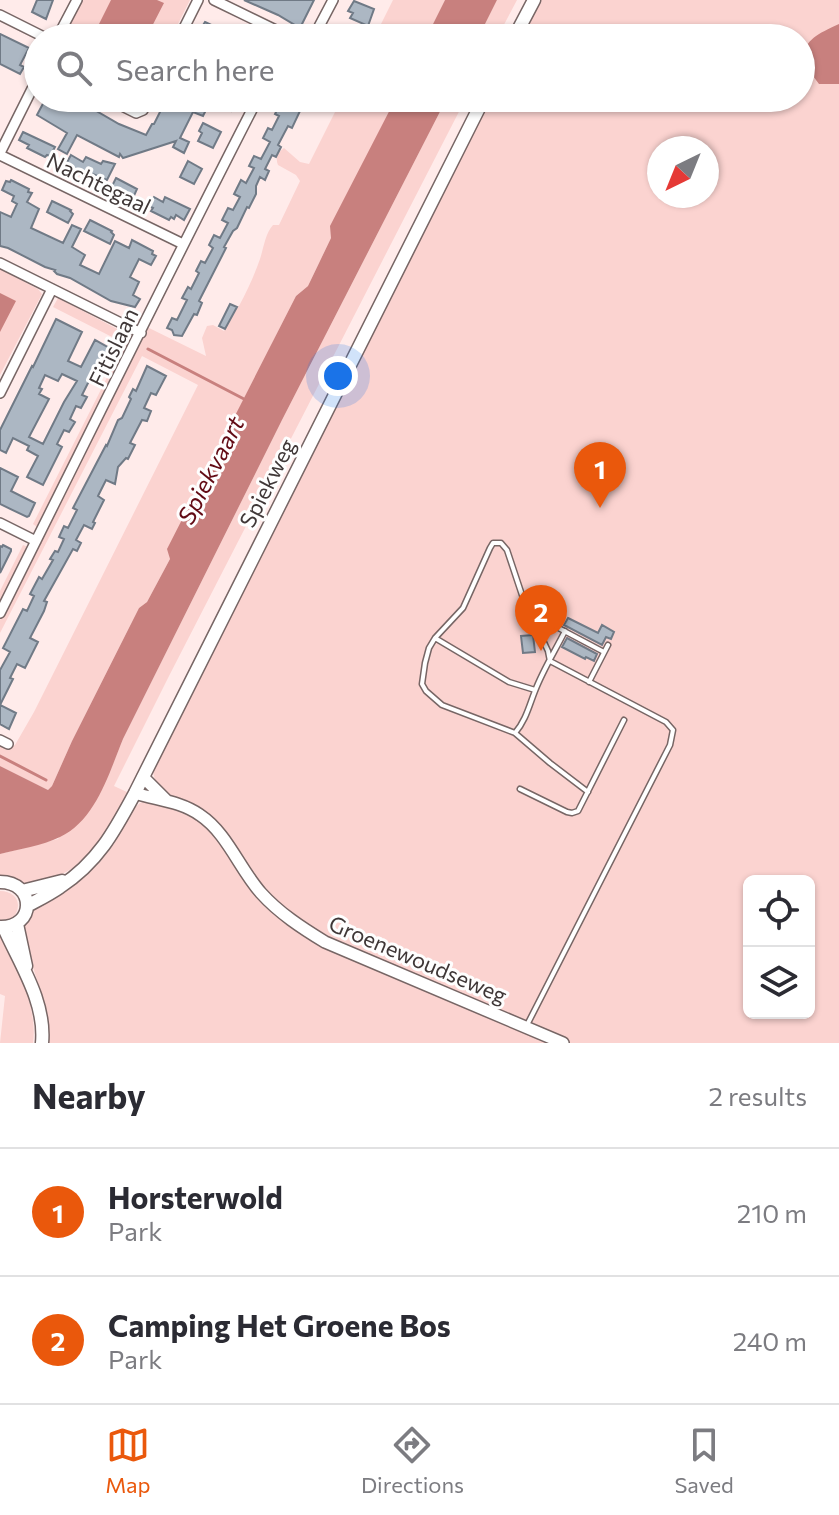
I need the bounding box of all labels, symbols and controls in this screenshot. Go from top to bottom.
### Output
search box [24,24,815,112]
icon: search [52,46,96,90]
text: Search here [116,50,275,87]
north arrow [647,136,719,208]
street label: Nachtegaal [43,146,155,220]
street label: Fitislaan [82,303,144,391]
your location [318,356,358,396]
water label: Spiekvaart [171,410,250,529]
street label: Spiekweg [233,434,301,532]
pin: 1 [574,442,626,508]
pin: 2 [515,585,567,651]
map controls [743,875,815,1019]
button: locate [743,875,815,947]
street label: Groenewoudseweg [325,909,511,1009]
button: layers [743,947,815,1019]
text: Nearby [32,1074,146,1116]
text: 2 results [709,1080,807,1111]
text: Horsterwold [108,1178,283,1215]
text: 1 [52,1197,64,1228]
text: 210 m [737,1197,807,1228]
text: Park [108,1215,162,1246]
text: Camping Het Groene Bos [108,1306,451,1343]
text: 2 [51,1325,65,1356]
text: 240 m [733,1325,807,1356]
text: Park [108,1343,162,1374]
tab: Map [105,1423,151,1498]
tab: Directions [361,1423,464,1498]
tab: Saved [674,1423,734,1498]

